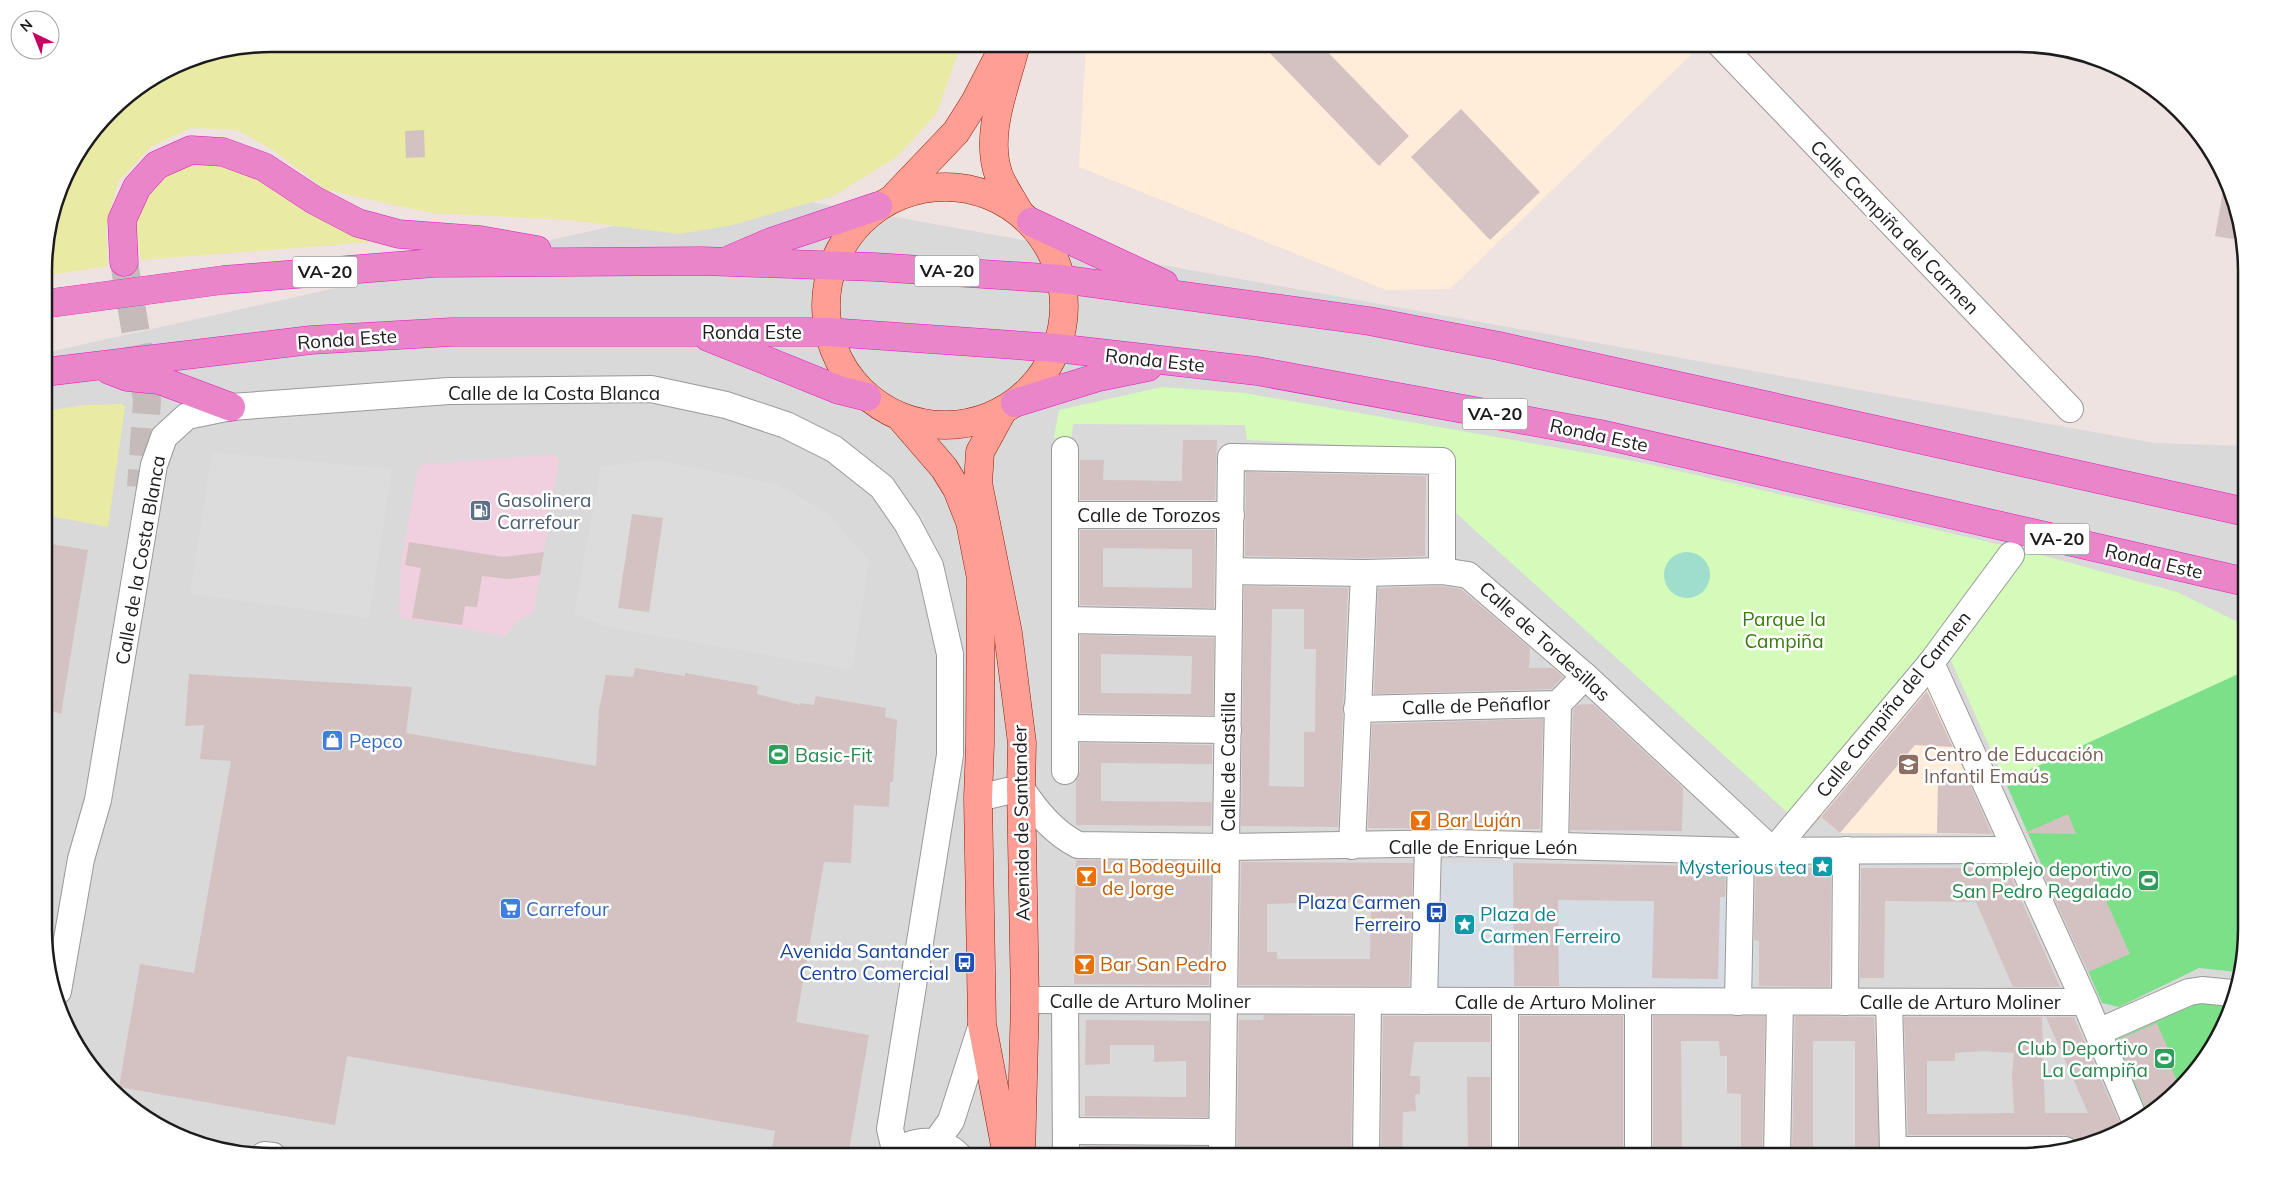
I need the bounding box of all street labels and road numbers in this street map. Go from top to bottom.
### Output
street label: Calle Campiña del Carmen [1805,135,1985,319]
road number: VA-20 [292,256,358,288]
road number: VA-20 [914,256,980,286]
street label: Ronda Este [702,320,802,344]
street label: Ronda Este [296,324,398,354]
street label: Ronda Este [1104,343,1206,377]
street label: Calle de la Costa Blanca [448,381,660,405]
road number: VA-20 [1462,398,1528,429]
street label: Ronda Este [1548,413,1650,457]
street label: Calle de la Costa Blanca [110,453,170,667]
street label: Calle de Torozos [1077,503,1221,527]
road number: VA-20 [2024,524,2090,554]
street label: Ronda Este [2103,538,2205,584]
street label: Calle de Tordesillas [1474,576,1616,706]
street label: Calle Campiña del Carmen [1810,606,1976,802]
street label: Calle de Peñaflor [1401,690,1551,720]
street label: Calle de Castilla [1216,692,1240,832]
street label: Avenida de Santander [1007,725,1035,921]
street label: Calle de Enrique León [1388,835,1578,859]
street label: Calle de Arturo Moliner [1049,989,1251,1013]
street label: Calle de Arturo Moliner [1454,990,1656,1014]
street label: Calle de Arturo Moliner [1859,990,2061,1014]

